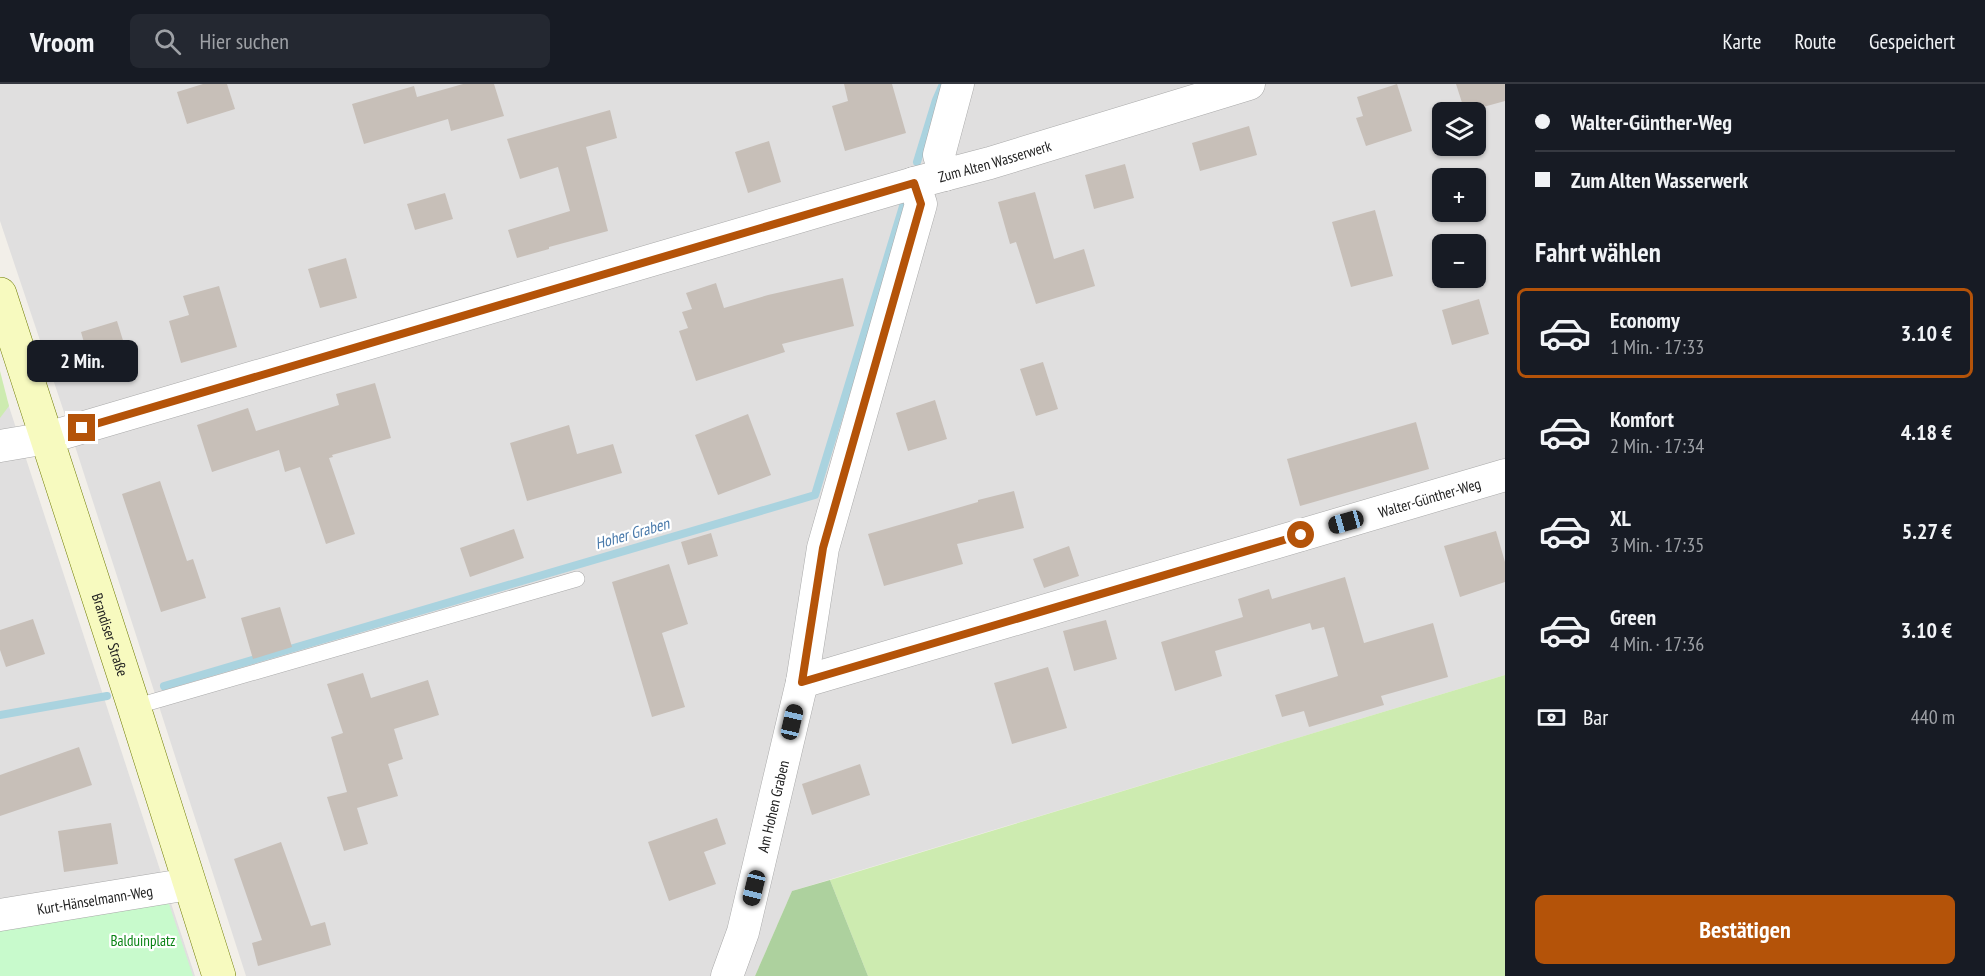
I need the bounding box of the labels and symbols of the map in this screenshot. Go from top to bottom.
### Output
street label: Zum Alten Wasserwerk [936,135,1054,186]
callout: 2 Min. [26,341,138,383]
route end [68,414,95,441]
street label: Walter-Günther-Weg [1376,473,1483,521]
car [1326,508,1366,536]
water label: Hoher Graben [593,513,672,553]
route start [1287,521,1314,548]
street label: Brandiser Straße [88,590,133,679]
car [779,702,805,742]
street label: Am Hohen Graben [753,758,793,854]
car [741,868,767,908]
street label: Kurt-Hänselmann-Weg [35,881,154,918]
park label: Balduinplatz [111,931,175,950]

